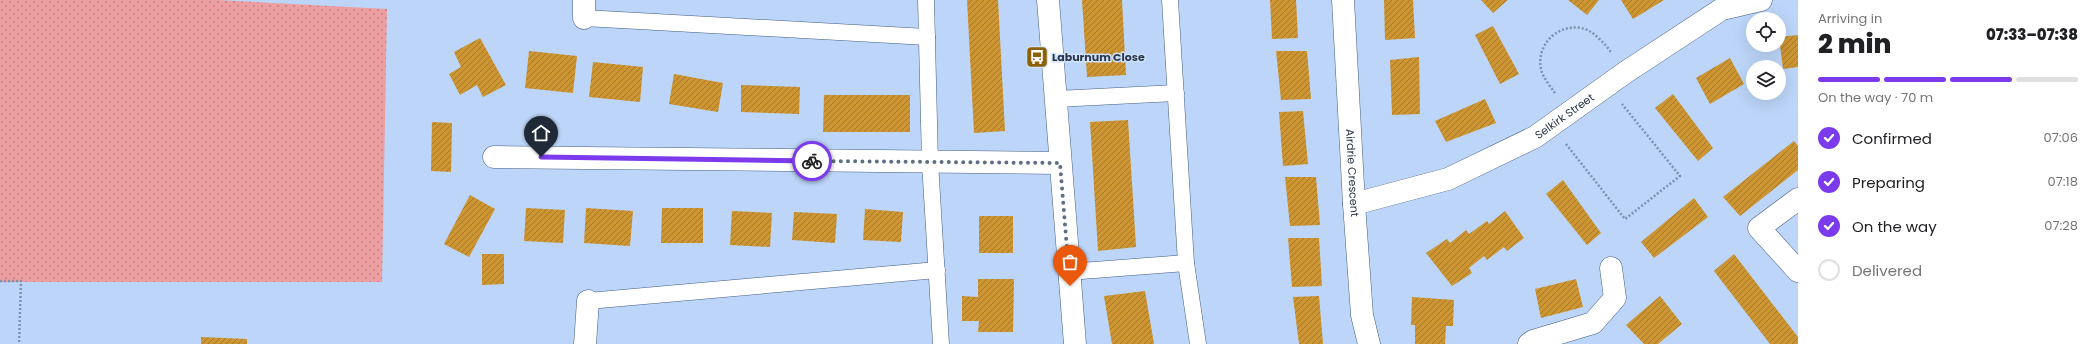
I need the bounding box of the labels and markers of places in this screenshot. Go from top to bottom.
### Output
bus stop icon: Laburnum Close [1024,44,1050,70]
place label: Laburnum Close [1052,49,1145,65]
pin [524,116,558,157]
pin [1053,245,1087,286]

